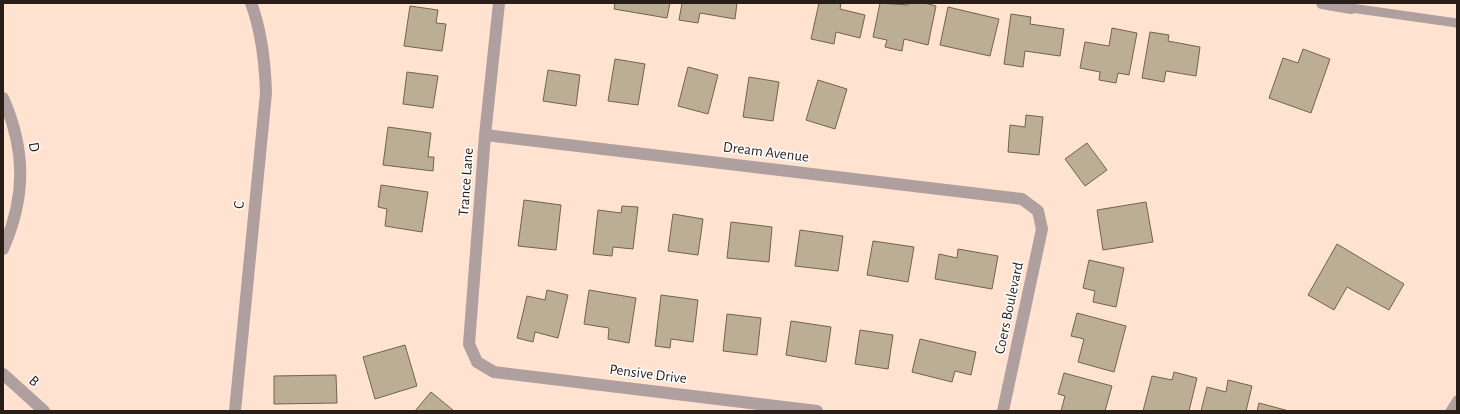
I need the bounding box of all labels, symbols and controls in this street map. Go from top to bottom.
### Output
street label: Dream Avenue [722,139,810,165]
street label: D [26,141,42,153]
street label: Trance Lane [456,147,476,217]
street label: C [231,200,247,210]
street label: Coers Boulevard [992,260,1026,355]
street label: Pensive Drive [609,362,688,386]
street label: B [26,373,42,389]

